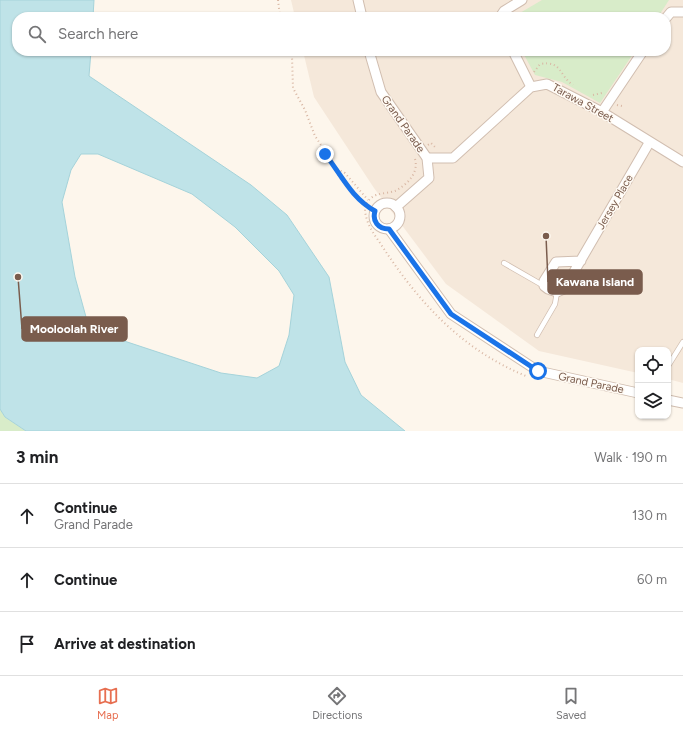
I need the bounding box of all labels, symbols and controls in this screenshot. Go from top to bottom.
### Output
search box [12,12,671,56]
icon: search [26,23,48,45]
text: Search here [58,25,138,43]
street label: Tarawa Street [550,81,616,125]
street label: Grand Parade [379,93,427,155]
route end [316,145,334,163]
street label: Jersey Place [594,172,636,232]
callout: Kawana Island [548,270,642,294]
text: Kawana Island [556,275,634,289]
callout: Mooloolah River [22,317,127,341]
text: Mooloolah River [30,322,119,336]
map controls [635,347,671,419]
button: locate [635,347,671,383]
route start [529,362,547,380]
street label: Grand Parade [557,370,625,396]
button: layers [635,383,671,419]
text: 3 min [16,447,58,467]
text: Walk · 190 m [594,450,667,465]
text: Continue [54,499,117,517]
icon: ahead [16,505,38,527]
text: 130 m [632,508,667,523]
text: Grand Parade [54,517,133,532]
icon: ahead [16,569,38,591]
text: Continue [54,571,117,589]
text: 60 m [637,572,667,587]
icon: arrive [16,633,38,655]
text: Arrive at destination [54,635,195,653]
tab: Map [97,685,119,722]
tab: Directions [312,685,362,722]
tab: Saved [556,685,586,722]

